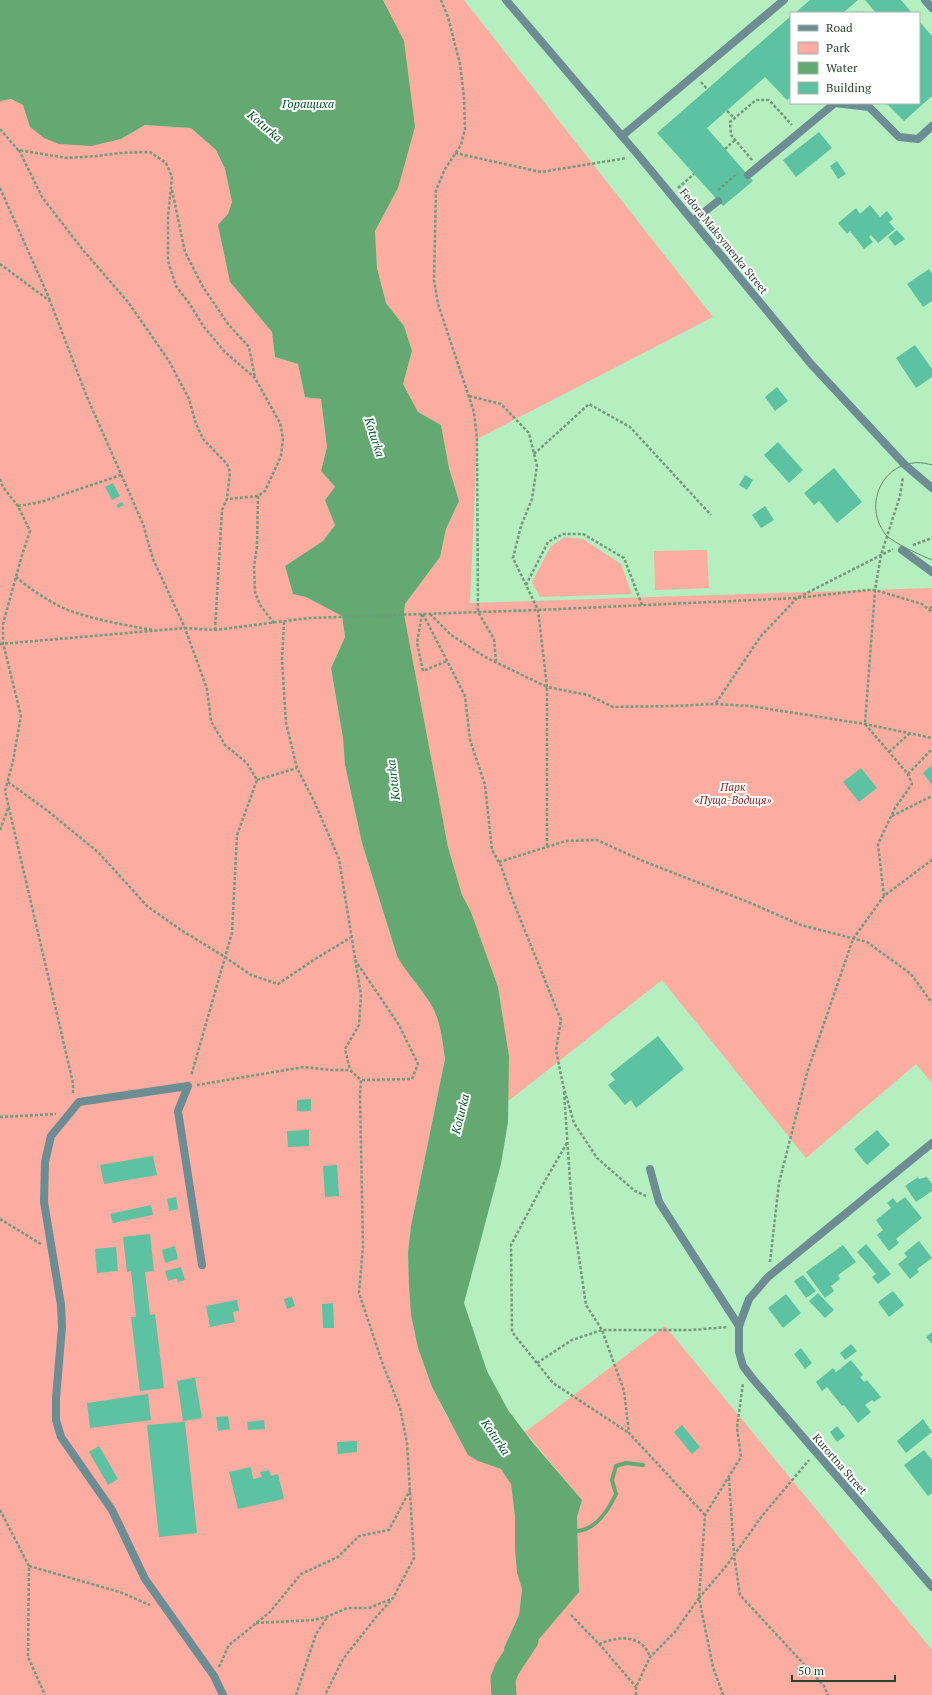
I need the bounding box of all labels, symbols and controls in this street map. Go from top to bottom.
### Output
legend [790,12,920,104]
text: Road [826,20,853,35]
text: Park [826,40,851,55]
text: Water [826,60,858,75]
text: Building [826,80,872,95]
water label: Горащиха [281,96,334,111]
water label: Koturka [244,107,285,145]
street label: Fedora Maksymenka Street [677,185,771,297]
water label: Koturka [361,414,388,459]
water label: Koturka [383,759,403,802]
park label: Парк «Пуща-Водиця» [694,780,772,807]
water label: Koturka [448,1092,472,1137]
water label: Koturka [478,1415,514,1458]
street label: Kurortna Street [810,1431,870,1497]
scale bar [792,1657,895,1683]
text: 50 m [798,1663,825,1678]

